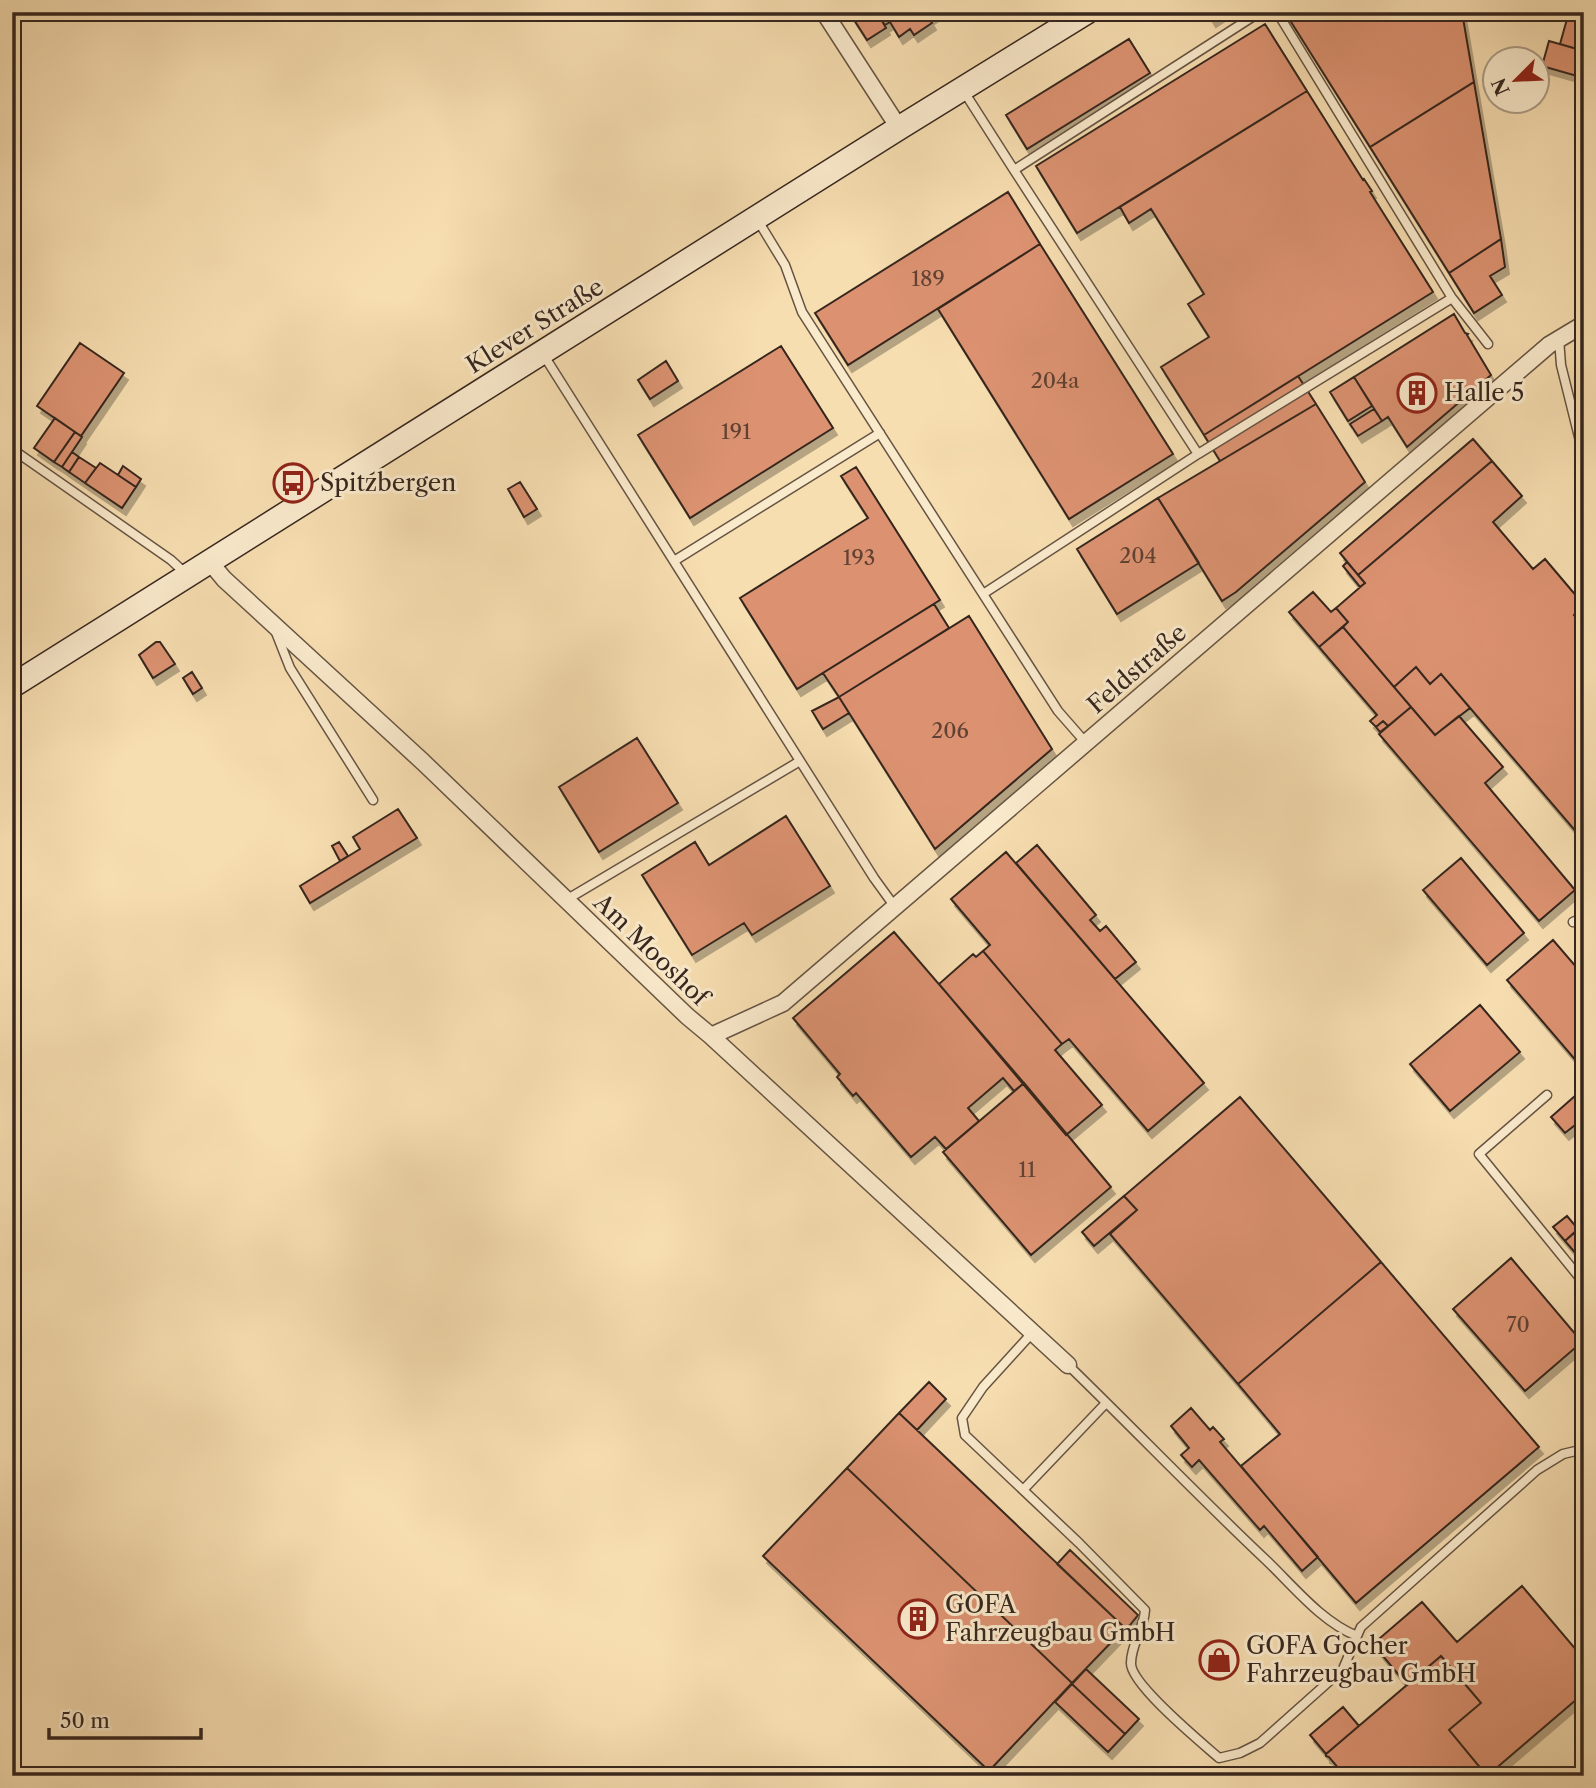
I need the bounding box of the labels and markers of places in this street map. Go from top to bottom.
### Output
building icon: Halle 5 [1396,372,1438,414]
place label: Halle 5 [1444,378,1524,407]
bus stop icon: Spitzbergen [272,462,314,504]
place label: Spitzbergen [320,468,456,497]
place label: GOFA Fahrzeugbau GmbH [945,1590,1175,1647]
building icon: GOFA Fahrzeugbau GmbH [897,1598,939,1640]
place label: GOFA Gocher Fahrzeugbau GmbH [1246,1631,1476,1688]
shop icon: GOFA Gocher Fahrzeugbau GmbH [1198,1639,1240,1681]

